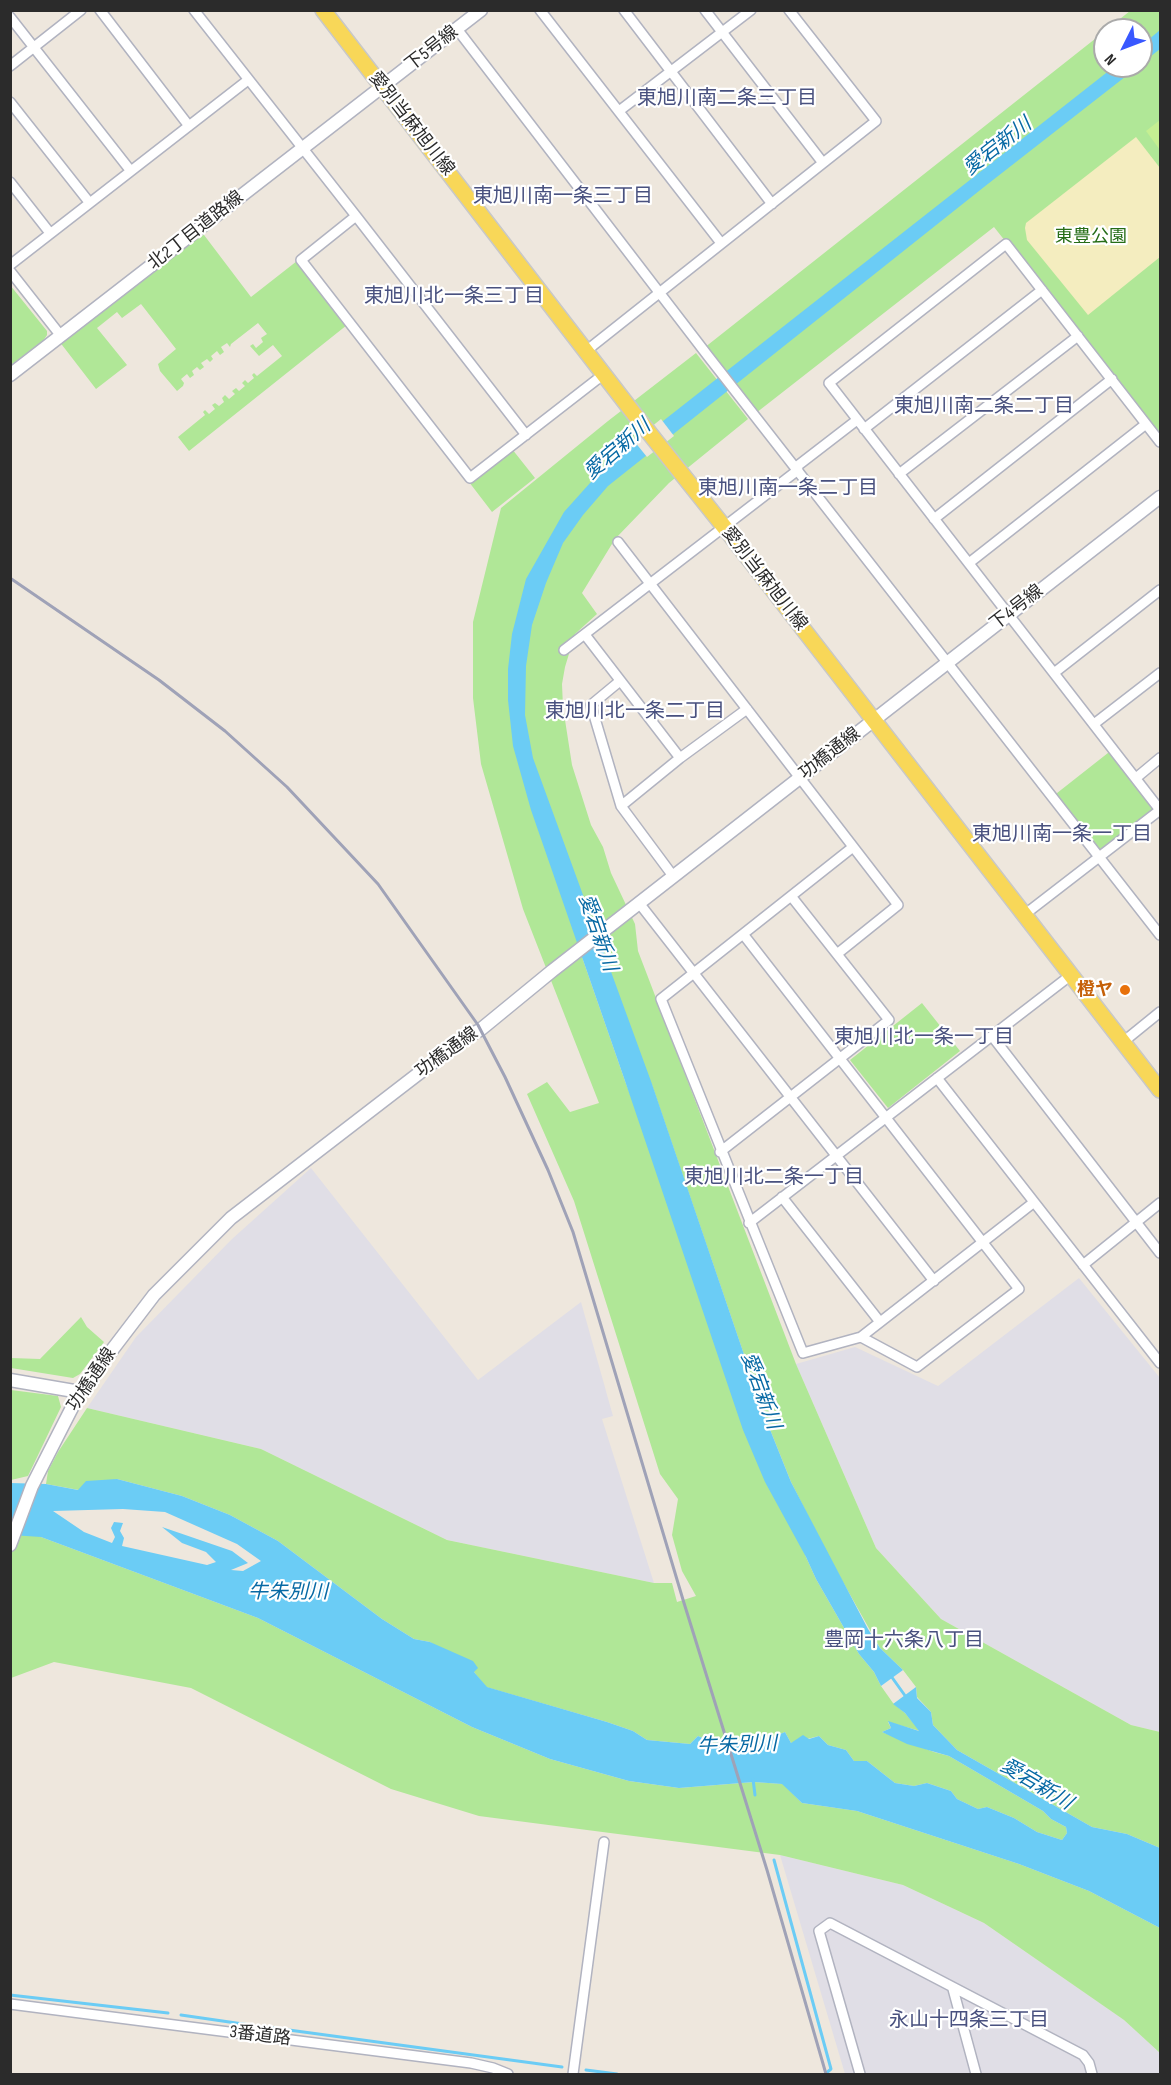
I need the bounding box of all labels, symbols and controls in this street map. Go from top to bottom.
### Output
north arrow [1093,18,1153,78]
street label: 下5号線 [401,22,463,76]
text: N [1101,50,1121,69]
street label: 愛別当麻旭川線 [364,68,458,180]
district label: 東旭川南二条三丁目 [637,87,817,111]
water label: 愛宕新川 [959,113,1037,181]
district label: 東旭川南一条三丁目 [473,185,653,209]
street label: 北2丁目道路線 [144,187,248,275]
park label: 東豊公園 [1055,226,1127,248]
district label: 東旭川北一条三丁目 [364,285,544,309]
district label: 東旭川南二条二丁目 [894,395,1074,419]
water label: 愛宕新川 [580,415,656,485]
district label: 東旭川南一条二丁目 [698,477,878,501]
street label: 愛別当麻旭川線 [717,523,811,635]
street label: 下4号線 [986,581,1048,635]
district label: 東旭川北一条二丁目 [545,700,725,724]
street label: 功橋通線 [795,723,865,785]
district label: 東旭川南一条一丁目 [972,823,1152,847]
water label: 愛宕新川 [573,891,621,975]
place label: 橙ヤ [1077,979,1113,1001]
marker: 橙ヤ [1118,983,1132,997]
street label: 功橋通線 [412,1023,482,1083]
district label: 東旭川北一条一丁目 [834,1026,1014,1050]
district label: 東旭川北二条一丁目 [684,1166,864,1190]
street label: 功橋通線 [63,1344,121,1416]
water label: 愛宕新川 [735,1349,785,1433]
water label: 牛朱別川 [248,1581,328,1605]
district label: 豊岡十六条八丁目 [824,1629,984,1653]
water label: 牛朱別川 [697,1733,777,1759]
water label: 愛宕新川 [996,1754,1076,1816]
district label: 永山十四条三丁目 [889,2009,1049,2033]
street label: 3番道路 [228,2022,292,2050]

